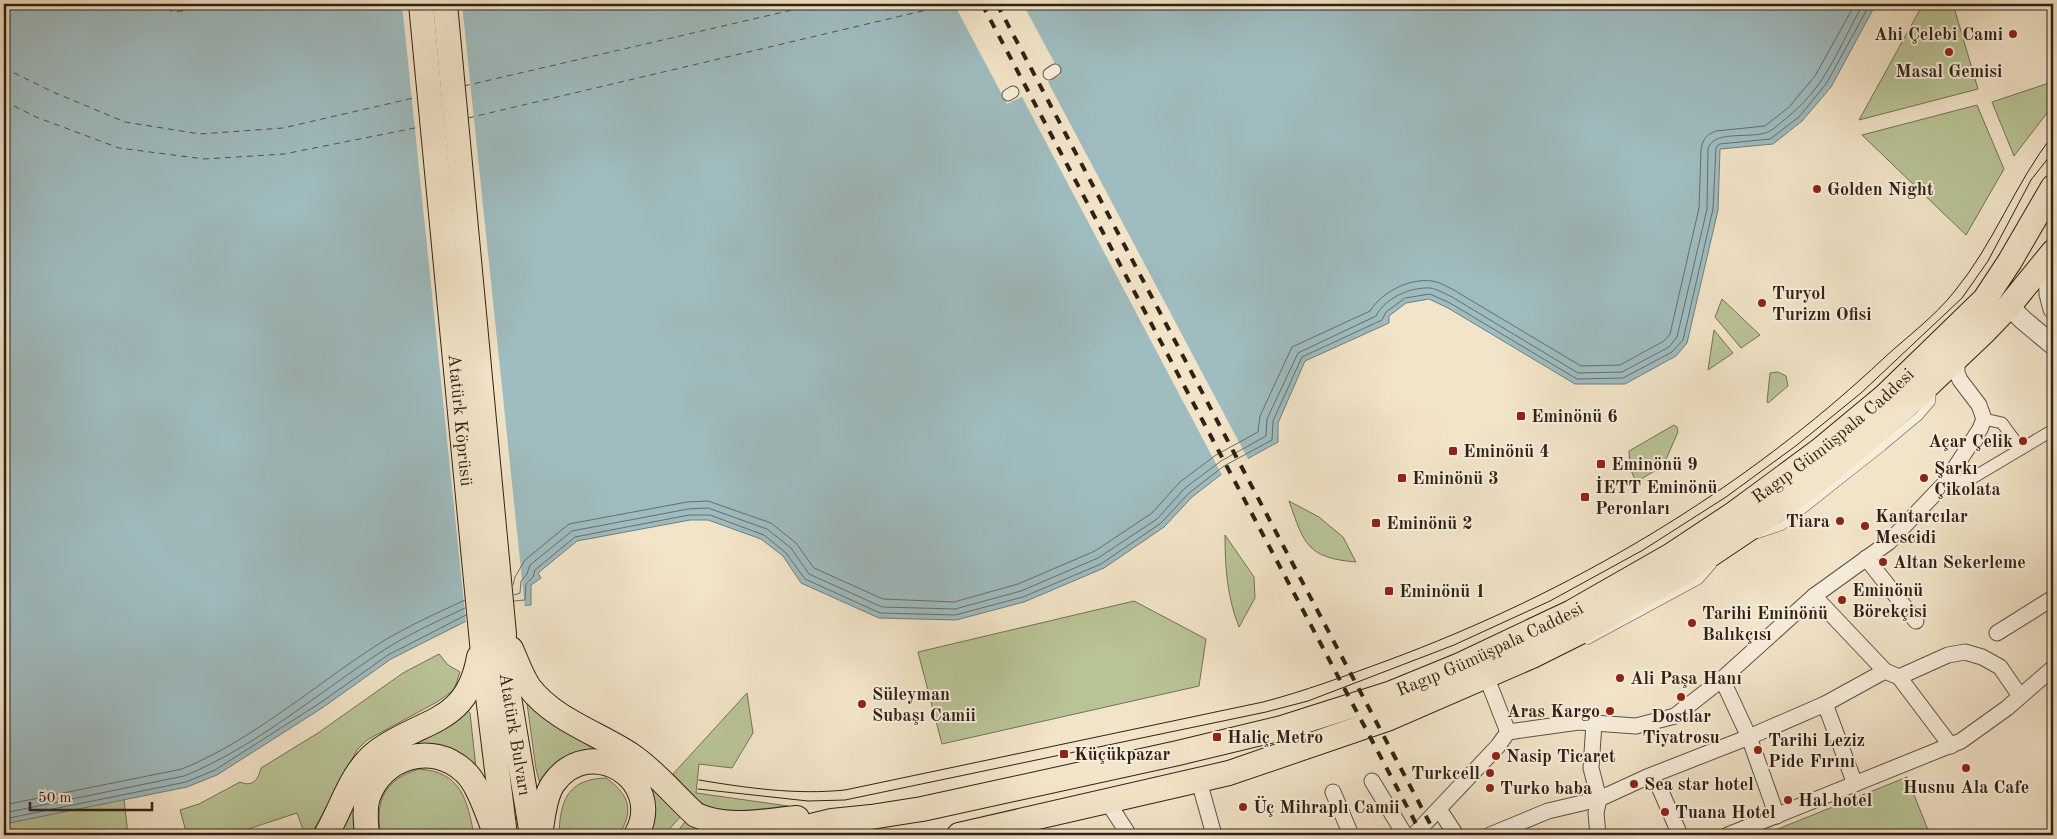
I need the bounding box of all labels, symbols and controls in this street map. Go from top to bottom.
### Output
place label: Ahi Çelebi Cami [1874,26,2003,44]
marker: Ahi Çelebi Cami [2007,28,2019,40]
marker: Masal Gemisi [1943,46,1955,58]
place label: Masal Gemisi [1896,63,2002,81]
place label: Golden Night [1827,181,1934,199]
marker: Golden Night [1811,183,1823,195]
place label: Turyol Turizm Ofisi [1772,285,1872,324]
marker: Turyol Turizm Ofisi [1756,297,1768,309]
street label: Atatürk Köprüsü [444,353,475,488]
street label: Ragıp Gümüşpala Caddesi [1749,365,1918,507]
place label: Eminönü 6 [1531,408,1618,426]
marker: Eminönü 6 [1515,410,1527,422]
place label: Açar Çelik [1928,433,2013,451]
marker: Açar Çelik [2017,435,2029,447]
place label: Eminönü 4 [1463,443,1550,461]
marker: Eminönü 4 [1447,445,1459,457]
place label: Eminönü 9 [1611,456,1698,474]
marker: Eminönü 9 [1595,458,1607,470]
place label: Şarkı Çikolata [1934,460,2001,499]
place label: Eminönü 3 [1412,470,1499,488]
marker: Eminönü 3 [1396,472,1408,484]
marker: Şarkı Çikolata [1918,472,1930,484]
place label: İETT Eminönü Peronları [1595,476,1717,518]
marker: İETT Eminönü Peronları [1579,491,1591,503]
place label: Kantarcılar Mescidi [1875,508,1968,547]
place label: Tiara [1786,513,1830,531]
place label: Eminönü 2 [1386,515,1473,533]
marker: Tiara [1834,515,1846,527]
marker: Eminönü 2 [1370,517,1382,529]
marker: Kantarcılar Mescidi [1859,520,1871,532]
place label: Altan Sekerleme [1893,554,2026,572]
marker: Altan Sekerleme [1877,556,1889,568]
place label: Eminönü Börekçisi [1852,582,1927,621]
place label: Eminönü 1 [1399,583,1486,601]
marker: Eminönü 1 [1383,585,1395,597]
marker: Eminönü Börekçisi [1836,594,1848,606]
street label: Ragıp Gümüşpala Caddesi [1394,599,1587,700]
place label: Tarihi Eminönü Balıkçısı [1702,605,1828,644]
marker: Tarihi Eminönü Balıkçısı [1686,617,1698,629]
place label: Ali Paşa Hanı [1630,670,1742,688]
street label: Atatürk Bulvarı [496,672,533,797]
marker: Ali Paşa Hanı [1614,672,1626,684]
place label: Süleyman Subaşı Camii [872,686,976,725]
marker: Dostlar Tiyatrosu [1675,691,1687,703]
marker: Süleyman Subaşı Camii [856,698,868,710]
place label: Aras Kargo [1507,703,1600,721]
marker: Aras Kargo [1604,705,1616,717]
place label: Dostlar Tiyatrosu [1642,708,1720,747]
place label: Haliç Metro [1227,729,1323,747]
marker: Haliç Metro [1211,731,1223,743]
place label: Tarihi Leziz Pide Fırını [1768,732,1865,771]
marker: Tarihi Leziz Pide Fırını [1752,744,1764,756]
place label: Küçükpazar [1074,746,1171,764]
marker: Küçükpazar [1058,748,1070,760]
place label: Nasip Ticaret [1506,748,1616,766]
marker: Nasip Ticaret [1490,750,1502,762]
marker: Husnu Ala Cafe [1960,762,1972,774]
place label: Turkcell [1411,765,1480,783]
marker: Turkcell [1484,767,1496,779]
place label: Sea star hotel [1644,776,1754,794]
marker: Sea star hotel [1628,778,1640,790]
scale bar [30,779,152,811]
place label: Husnu Ala Cafe [1903,779,2029,797]
place label: Turko baba [1500,780,1592,798]
marker: Turko baba [1484,782,1496,794]
text: 50 m [38,791,72,806]
place label: Hal hotel [1798,792,1873,810]
marker: Hal hotel [1782,794,1794,806]
place label: Üç Mihraplı Camii [1253,795,1400,817]
marker: Üç Mihraplı Camii [1237,801,1249,813]
place label: Tuana Hotel [1675,804,1776,822]
marker: Tuana Hotel [1659,806,1671,818]

